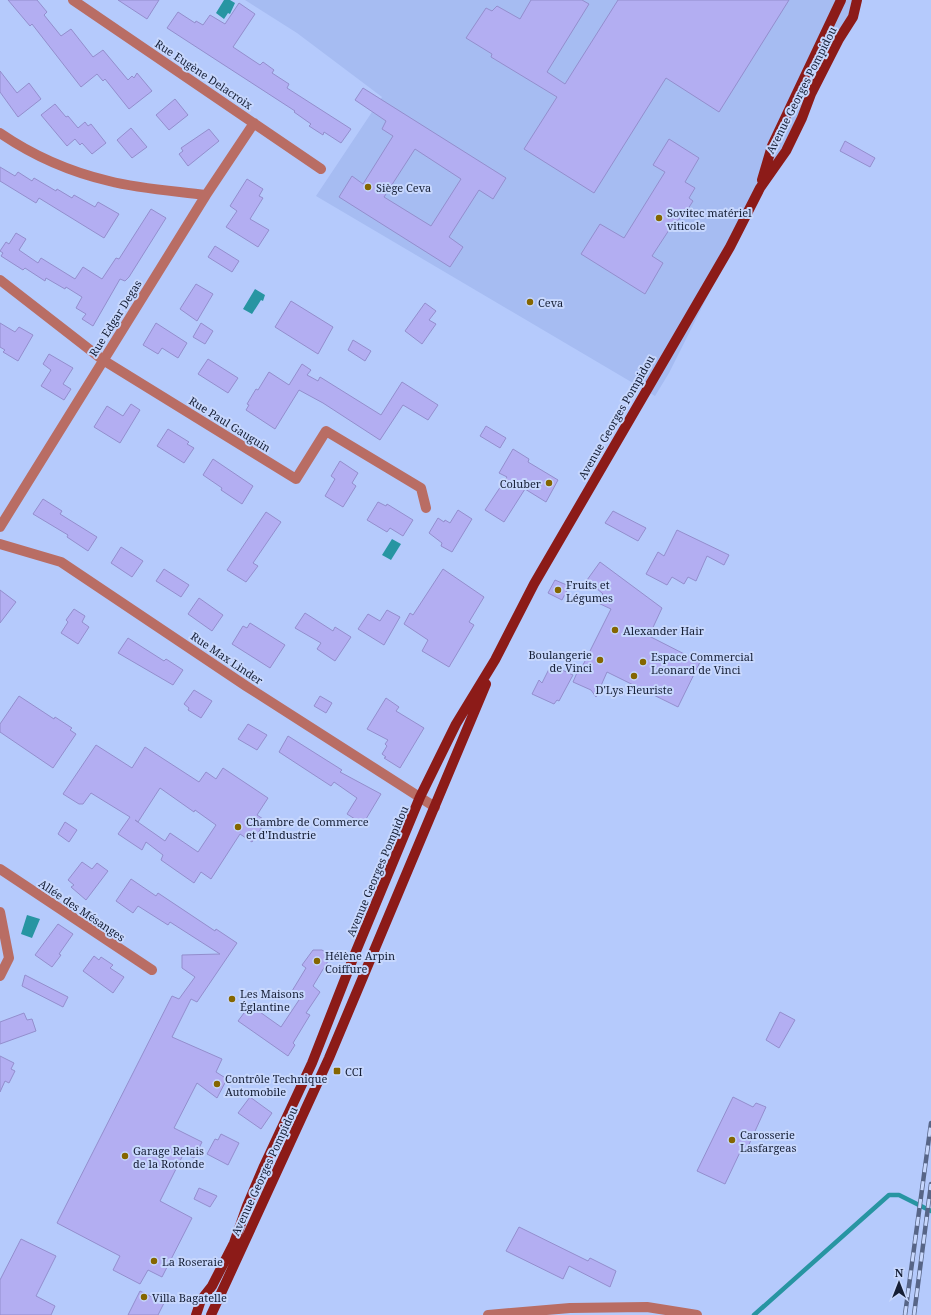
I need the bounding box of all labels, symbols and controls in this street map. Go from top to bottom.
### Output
street label: Avenue Georges Pompidou [762,24,840,156]
street label: Rue Eugène Delacroix [152,36,256,113]
place label: Siège Ceva [376,180,431,195]
marker: Siège Ceva [363,182,373,192]
place label: Sovitec matériel viticole [667,205,752,233]
marker: Sovitec matériel viticole [654,213,664,223]
street label: Rue Edgar Degas [85,277,145,359]
place label: Ceva [538,295,563,310]
marker: Ceva [525,297,535,307]
street label: Avenue Georges Pompidou [574,352,658,482]
street label: Rue Paul Gauguin [186,393,274,455]
place label: Coluber [500,476,542,491]
marker: Coluber [544,478,554,488]
place label: Fruits et Légumes [566,577,613,605]
marker: Fruits et Légumes [553,585,563,595]
place label: Alexander Hair [623,623,705,638]
marker: Alexander Hair [610,625,620,635]
street label: Rue Max Linder [188,628,267,688]
place label: Boulangerie de Vinci [528,647,592,675]
place label: Espace Commercial Leonard de Vinci [651,649,754,677]
marker: Boulangerie de Vinci [595,655,605,665]
marker: Espace Commercial Leonard de Vinci [638,657,648,667]
marker: D'Lys Fleuriste [629,671,639,681]
place label: D'Lys Fleuriste [595,682,673,697]
street label: Avenue Georges Pompidou [343,803,411,939]
place label: Chambre de Commerce et d'Industrie [246,814,369,842]
marker: Chambre de Commerce et d'Industrie [233,822,243,832]
street label: Allée des Mésanges [36,876,128,944]
place label: Hélène Arpin Coiffure [325,948,395,976]
marker: Hélène Arpin Coiffure [312,956,322,966]
place label: Les Maisons Églantine [240,986,304,1014]
marker: Les Maisons Églantine [227,994,237,1004]
place label: CCI [345,1064,363,1079]
marker: CCI [332,1066,342,1076]
place label: Contrôle Technique Automobile [225,1071,328,1099]
marker: Contrôle Technique Automobile [212,1079,222,1089]
street label: Avenue Georges Pompidou [227,1104,301,1238]
place label: Carosserie Lasfargeas [740,1127,796,1155]
marker: Carosserie Lasfargeas [727,1135,737,1145]
place label: Garage Relais de la Rotonde [133,1143,205,1171]
marker: Garage Relais de la Rotonde [120,1151,130,1161]
place label: La Roseraie [162,1254,223,1269]
marker: La Roseraie [149,1256,159,1266]
north arrow [879,1263,919,1303]
text: N [895,1265,904,1280]
place label: Villa Bagatelle [152,1290,227,1305]
marker: Villa Bagatelle [139,1292,149,1302]

